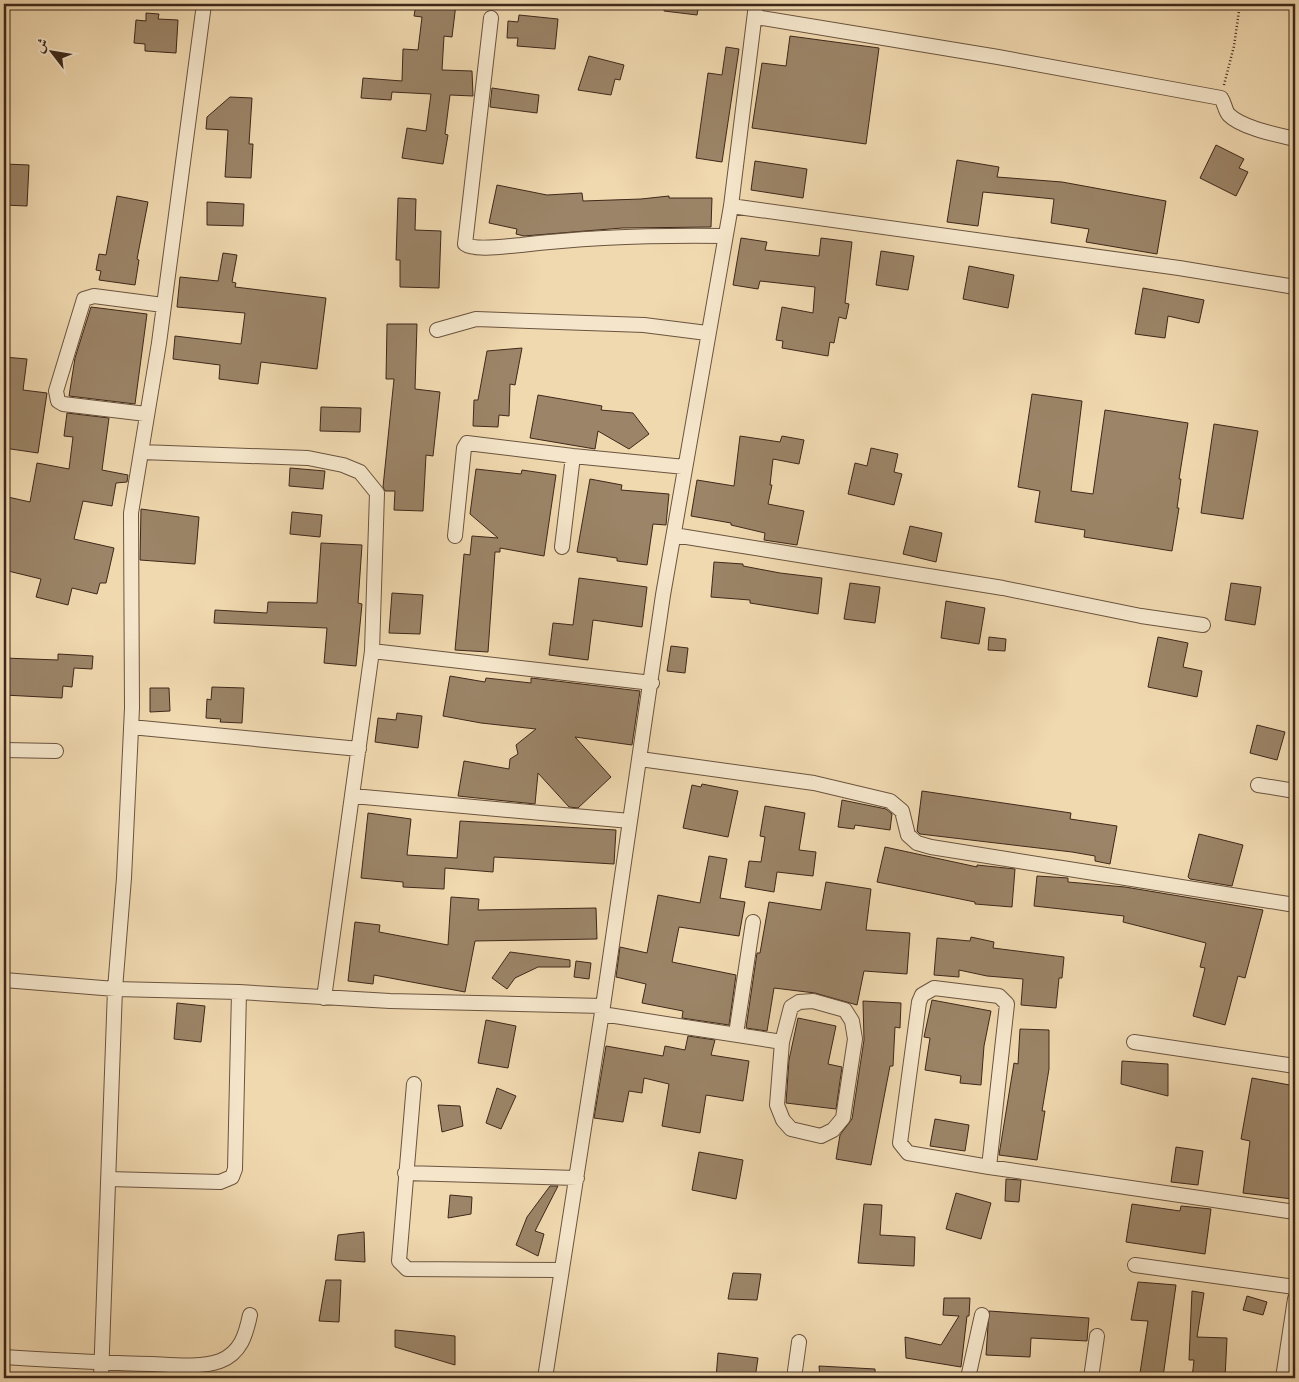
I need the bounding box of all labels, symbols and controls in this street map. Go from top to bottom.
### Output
north arrow [28,28,78,78]
text: ش [30,35,53,56]

